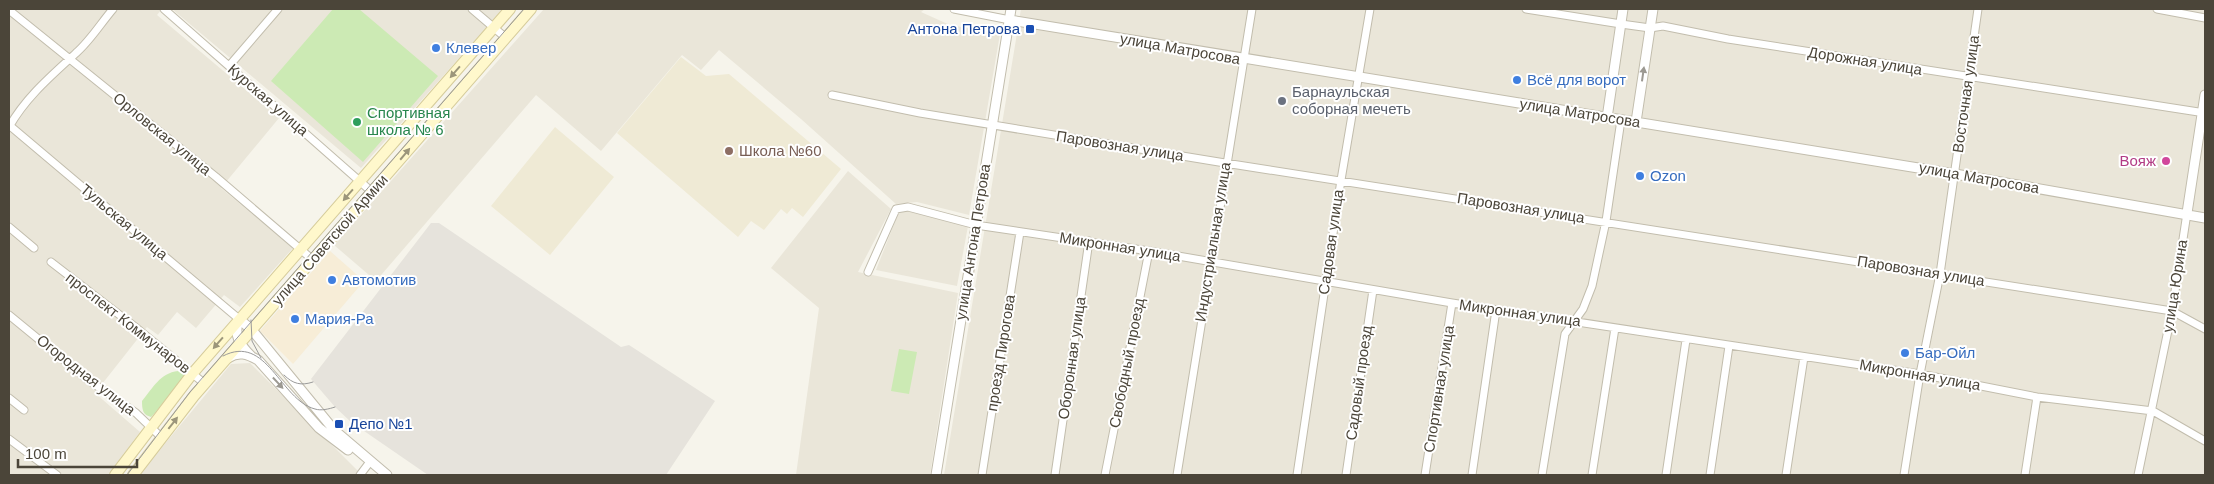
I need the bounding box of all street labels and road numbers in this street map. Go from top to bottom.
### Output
street label: улица Матросова [1119,30,1242,68]
street label: Восточная улица [1949,33,1982,154]
street label: Дорожная улица [1807,43,1924,78]
street label: Курская улица [225,60,312,139]
street label: Орловская улица [110,89,215,179]
street label: улица Матросова [1519,95,1642,131]
street label: Паровозная улица [1055,127,1186,164]
street label: улица Матросова [1918,159,2041,197]
street label: Индустриальная улица [1191,160,1234,323]
street label: улица Антона Петрова [952,162,993,321]
street label: улица Советской Армии [268,171,391,308]
street label: Тульская улица [77,180,172,263]
street label: Садовая улица [1315,188,1346,296]
street label: Паровозная улица [1456,189,1587,226]
street label: Микронная улица [1058,229,1183,265]
street label: улица Юрина [2159,238,2190,334]
street label: Паровозная улица [1856,252,1987,289]
street label: проспект Коммунаров [63,269,194,376]
street label: проезд Пирогова [983,293,1018,412]
street label: Оборонная улица [1054,295,1089,420]
street label: Свободный проезд [1106,296,1147,429]
street label: Микронная улица [1458,296,1583,330]
street label: Спортивная улица [1420,323,1457,454]
street label: Садовый проезд [1342,324,1375,441]
street label: Огородная улица [34,331,139,419]
street label: Микронная улица [1858,355,1983,394]

